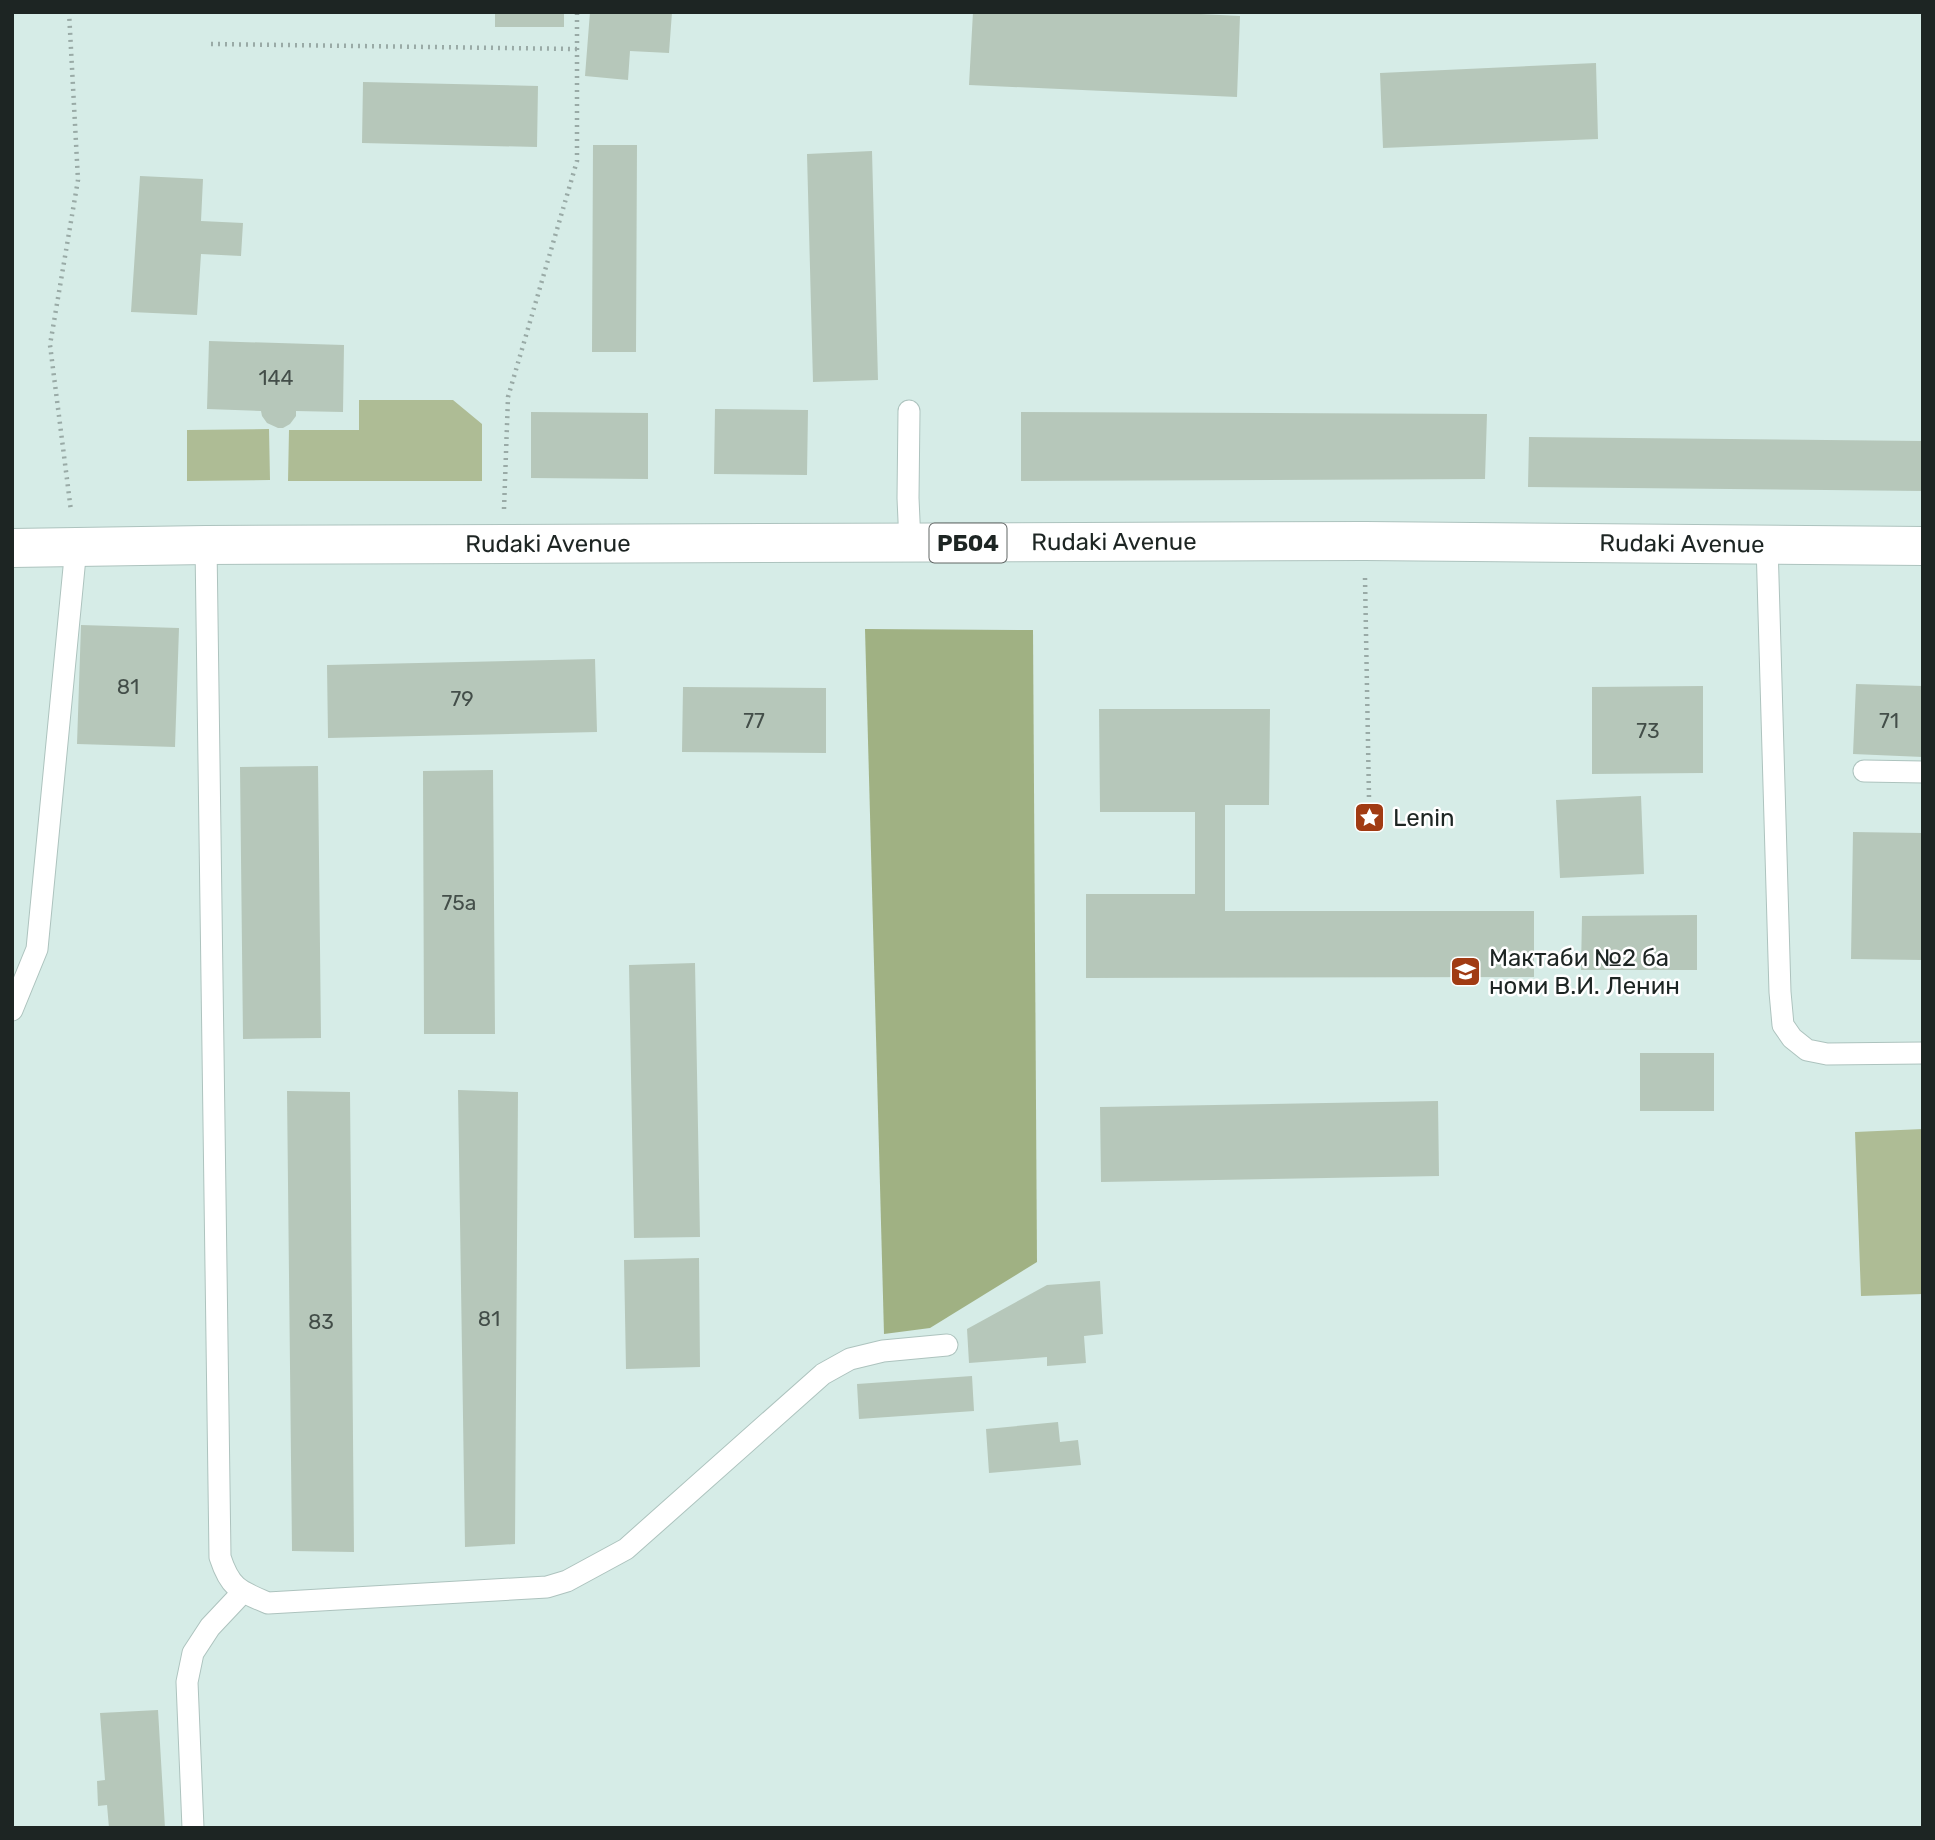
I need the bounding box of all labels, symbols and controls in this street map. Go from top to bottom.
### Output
house number: 144 [258,365,294,390]
road number: РБ04 [930,524,1006,562]
street label: Rudaki Avenue [1031,528,1197,556]
street label: Rudaki Avenue [1599,529,1765,559]
street label: Rudaki Avenue [465,530,631,558]
house number: 81 [117,674,139,699]
house number: 79 [450,686,474,711]
house number: 77 [743,708,765,733]
house number: 71 [1879,708,1899,733]
house number: 73 [1636,718,1660,743]
place icon: Lenin [1353,801,1387,835]
place label: Lenin [1393,804,1455,832]
house number: 75а [442,890,476,915]
place label: Мактаби №2 ба номи В.И. Ленин [1489,944,1680,1000]
school or university icon: Мактаби №2 ба номи В.И. Ленин [1449,955,1483,989]
house number: 81 [478,1306,500,1331]
house number: 83 [308,1309,334,1334]

